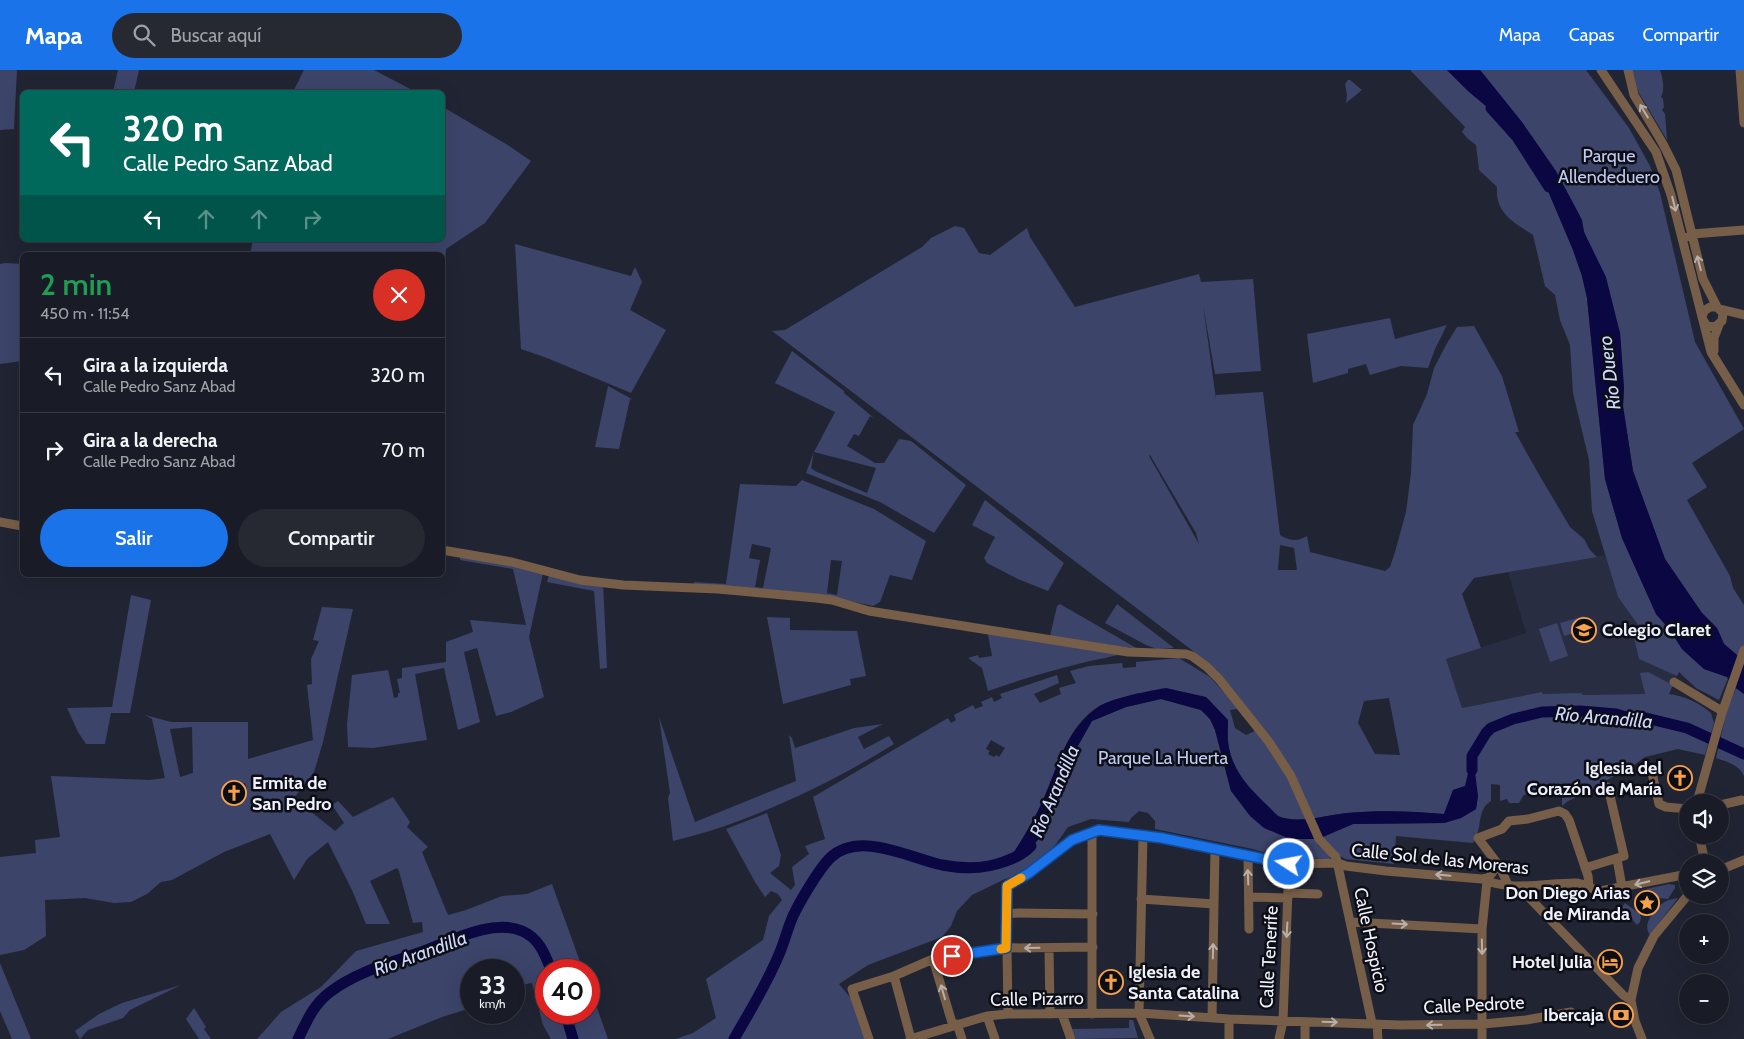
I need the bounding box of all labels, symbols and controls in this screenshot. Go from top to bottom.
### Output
search box [112,13,462,58]
text: Mapa [25,21,82,50]
icon: search [130,21,158,49]
text: Buscar aquí [170,24,261,47]
text: Mapa [1499,24,1541,46]
text: Capas [1569,24,1615,46]
text: Compartir [1643,24,1719,46]
one-way arrow [1638,105,1648,119]
text: 320 m [123,107,223,150]
icon: left [40,110,105,175]
park label: Parque Allendeduero [1558,145,1660,188]
text: Calle Pedro Sanz Abad [123,150,333,177]
one-way arrow [1669,195,1679,211]
icon: left [139,205,167,233]
icon: ahead [192,205,220,233]
icon: ahead [245,205,273,233]
icon: right [298,205,326,233]
one-way arrow [1694,255,1703,271]
text: 2 min [40,266,112,303]
button: close [373,269,425,321]
text: 450 m · 11:54 [40,304,129,323]
water label: Río Duero [1594,334,1625,411]
text: Gira a la izquierda [83,354,228,377]
icon: left [40,361,68,389]
text: 320 m [371,364,425,387]
text: Calle Pedro Sanz Abad [83,377,235,396]
text: Gira a la derecha [83,429,218,452]
icon: right [40,436,68,464]
text: 70 m [381,439,425,462]
text: Calle Pedro Sanz Abad [83,452,235,471]
button: Salir [40,509,228,567]
button: Compartir [238,509,425,567]
school or university icon: Colegio Claret [1571,617,1597,643]
place label: Colegio Claret [1602,619,1711,641]
water label: Río Arandilla [1554,702,1654,733]
water label: Río Arandilla [1025,742,1084,841]
park label: Parque La Huerta [1098,747,1228,769]
place label: Iglesia del Corazón de María [1527,757,1662,800]
church icon: Iglesia del Corazón de María [1667,765,1693,791]
place label: Ermita de San Pedro [252,772,332,815]
church icon: Ermita de San Pedro [221,780,247,806]
map controls [1679,794,1729,1024]
button: sound [1679,794,1729,844]
position arrow [1262,837,1314,889]
street label: Calle Sol de las Moreras [1350,839,1530,879]
button: layers [1679,854,1729,904]
one-way arrow [1244,869,1253,885]
one-way arrow [1435,871,1451,880]
one-way arrow [1635,879,1651,888]
place label: Don Diego Arias de Miranda [1505,882,1630,925]
street label: Calle Hospicio [1349,885,1393,995]
place icon: Don Diego Arias de Miranda [1634,890,1660,916]
street label: Calle Tenerife [1255,905,1283,1009]
button: + [1679,914,1729,964]
one-way arrow [1392,920,1408,929]
one-way arrow [1282,922,1291,938]
water label: Río Arandilla [370,926,470,981]
pin [931,935,973,977]
one-way arrow [1477,939,1487,955]
icon: arrive [938,942,966,970]
one-way arrow [1024,943,1040,953]
one-way arrow [1208,944,1218,960]
hotel icon: Hotel Julia [1597,949,1623,975]
place label: Hotel Julia [1512,951,1592,973]
speed limit sign: 40 [535,959,600,1024]
place label: Iglesia de Santa Catalina [1128,961,1239,1004]
church icon: Iglesia de Santa Catalina [1098,969,1124,995]
text: 33 [479,970,506,1000]
button: − [1679,974,1729,1024]
one-way arrow [938,985,948,1001]
street label: Calle Pizarro [990,987,1084,1011]
street label: Calle Pedrote [1423,991,1525,1019]
text: km/h [479,996,506,1011]
bank icon: Ibercaja [1608,1002,1634,1028]
place label: Ibercaja [1543,1004,1604,1026]
one-way arrow [1179,1011,1195,1021]
one-way arrow [1322,1017,1338,1027]
one-way arrow [1426,1020,1442,1030]

